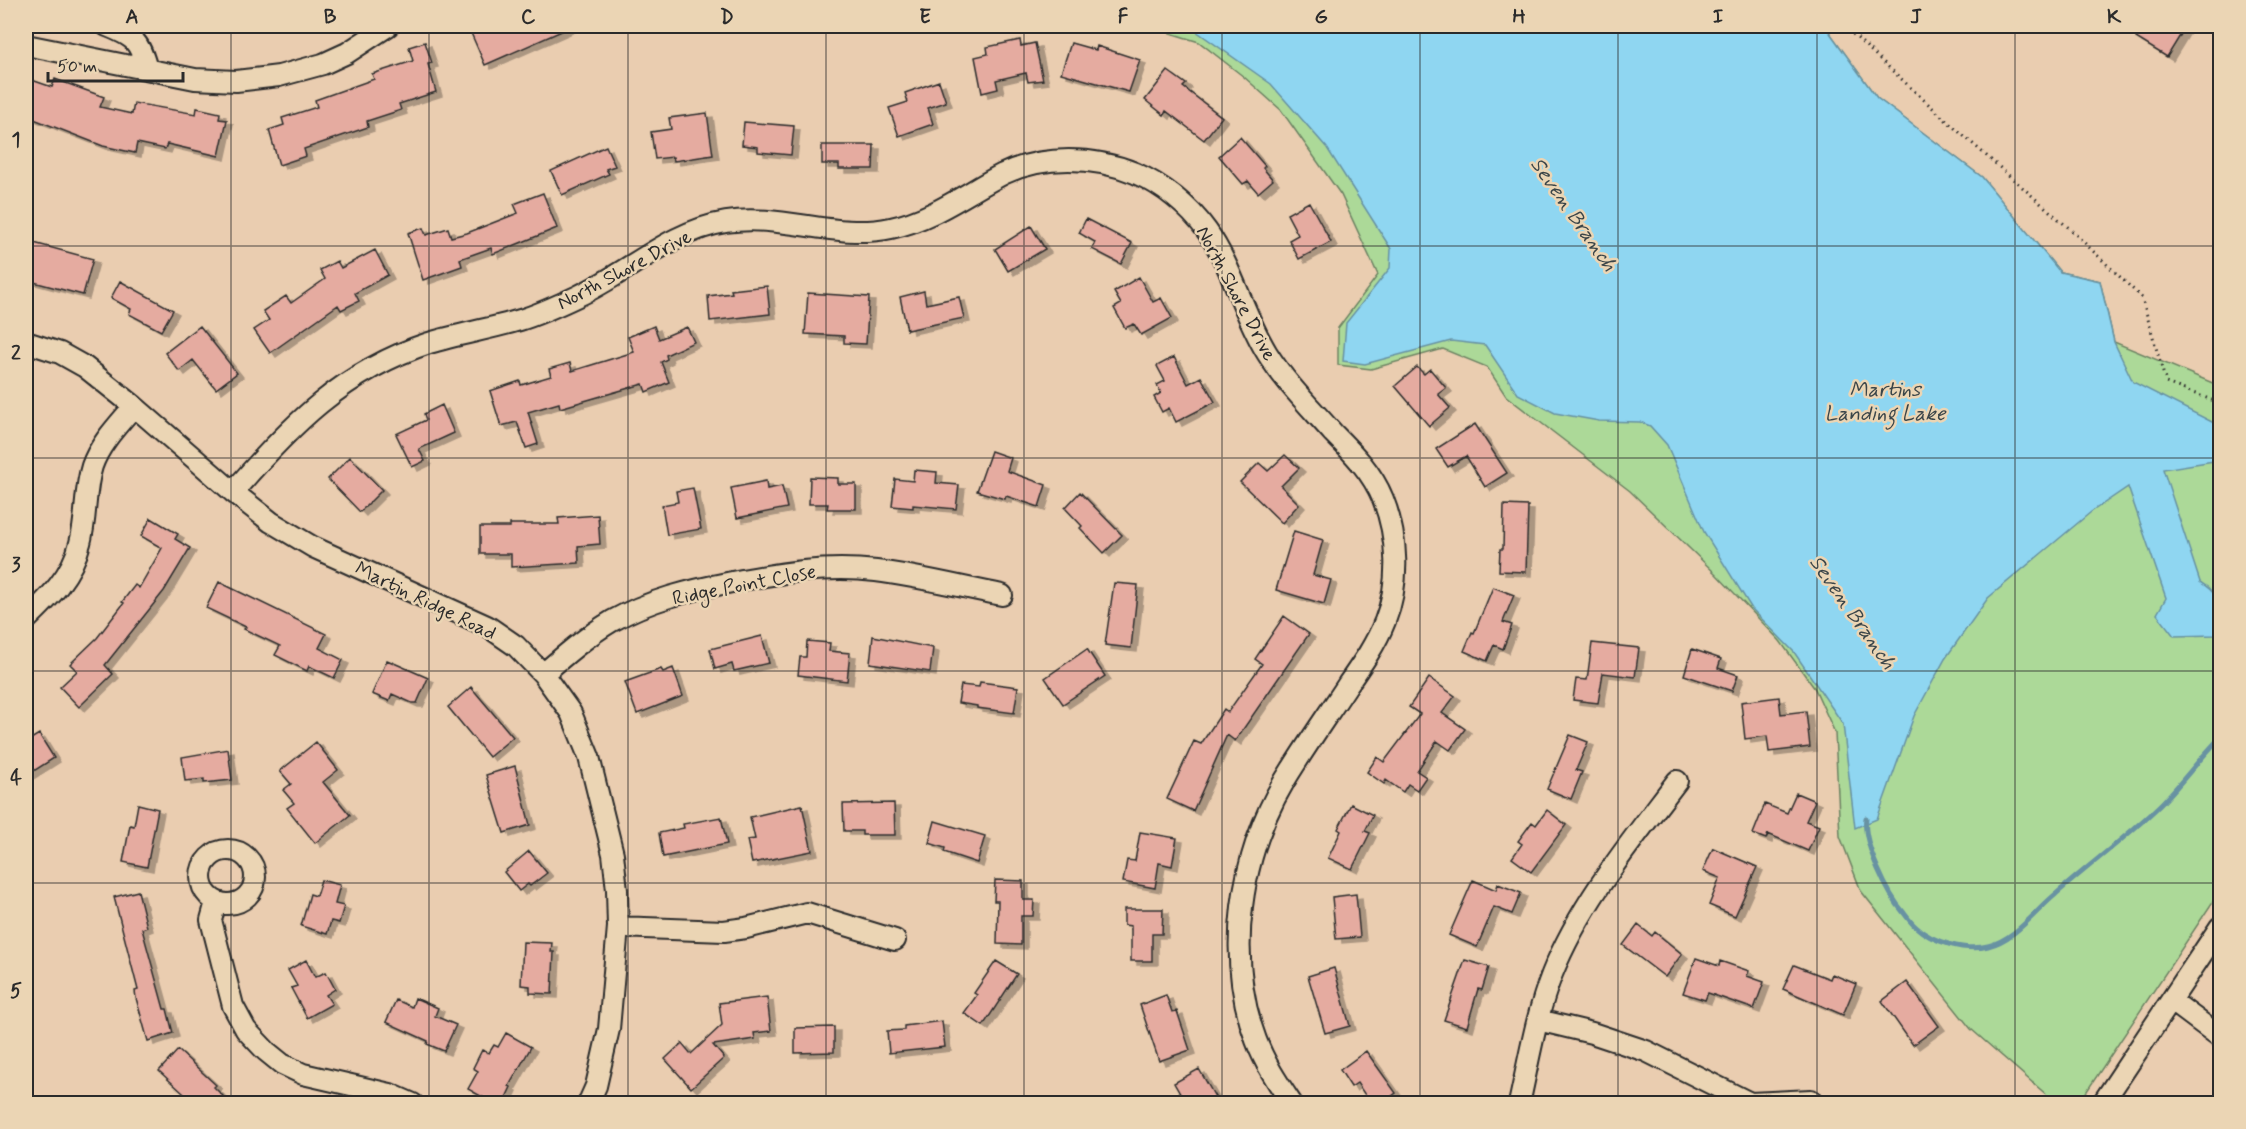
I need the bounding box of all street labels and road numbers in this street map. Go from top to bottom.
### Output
street label: North Shore Drive [1189,222,1283,366]
street label: North Shore Drive [553,223,697,317]
street label: Martin Ridge Road [350,555,500,647]
street label: Ridge Point Close [670,558,819,614]

